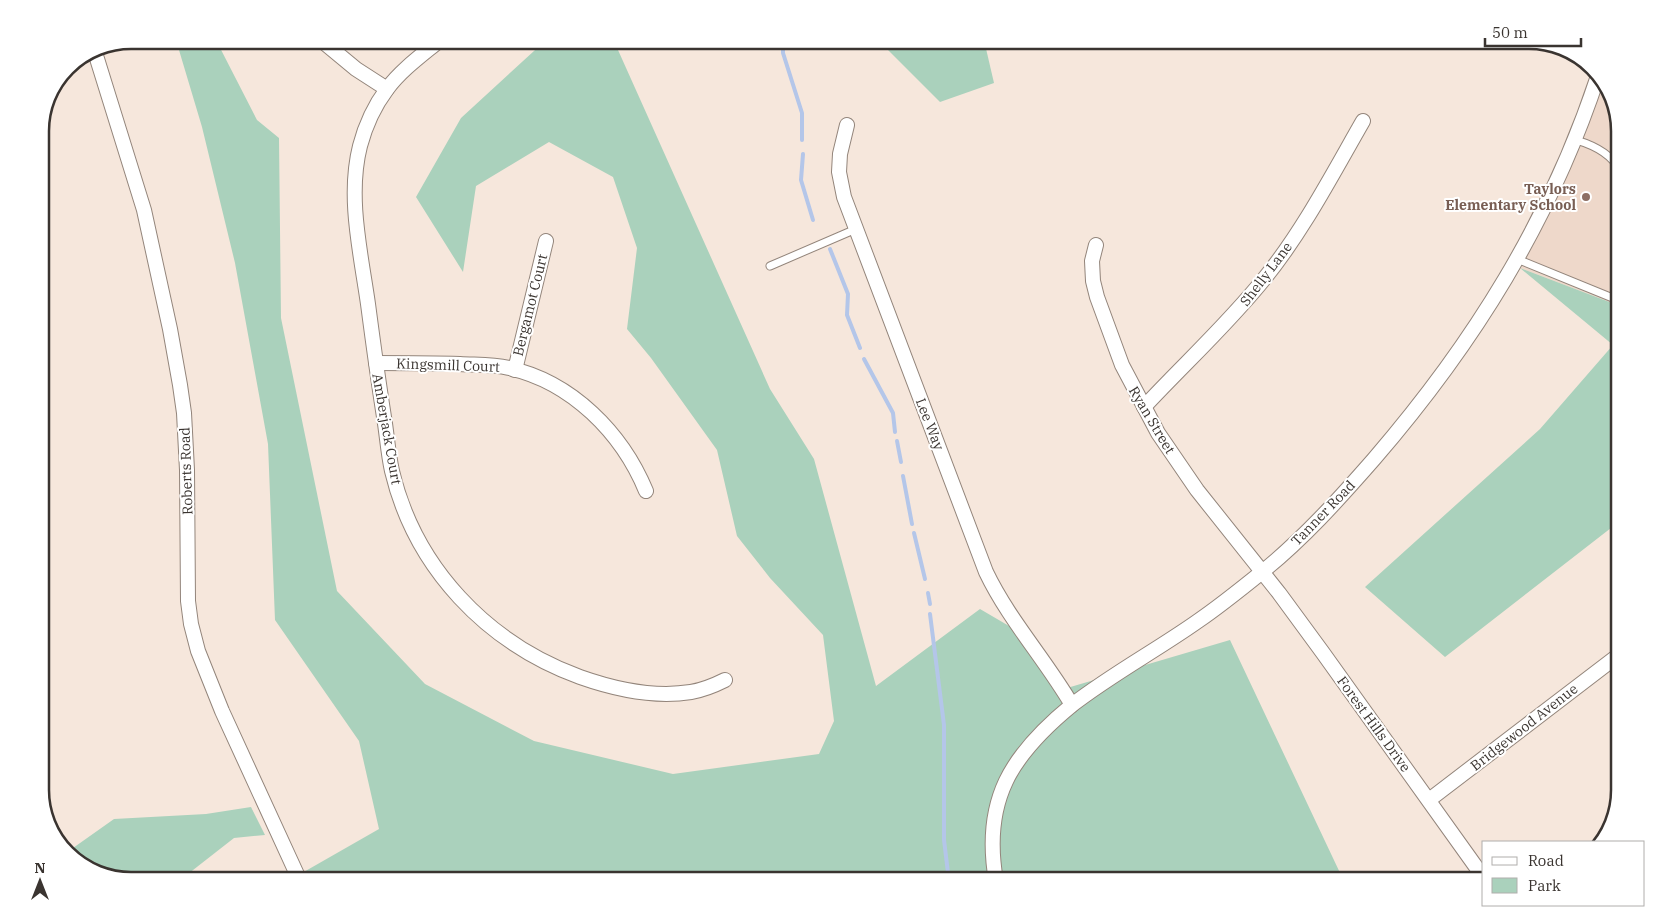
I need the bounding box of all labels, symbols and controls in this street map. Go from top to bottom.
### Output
scale bar [1485,15,1581,47]
text: 50 m [1492,23,1528,42]
place label: Taylors Elementary School [1445,180,1576,214]
marker: Taylors Elementary School [1580,191,1592,203]
street label: Shelly Lane [1236,238,1296,310]
street label: Bergamot Court [509,252,551,358]
street label: Kingsmill Court [396,354,500,376]
street label: Amberjack Court [368,372,406,486]
street label: Ryan Street [1125,383,1179,457]
street label: Lee Way [912,395,948,453]
street label: Roberts Road [175,426,197,515]
street label: Tanner Road [1287,476,1359,550]
street label: Forest Hills Drive [1333,673,1415,775]
street label: Bridgewood Avenue [1467,679,1581,775]
legend [1482,841,1645,906]
text: Road [1528,851,1564,870]
north arrow [15,856,65,906]
text: N [34,859,46,877]
text: Park [1528,876,1561,895]

